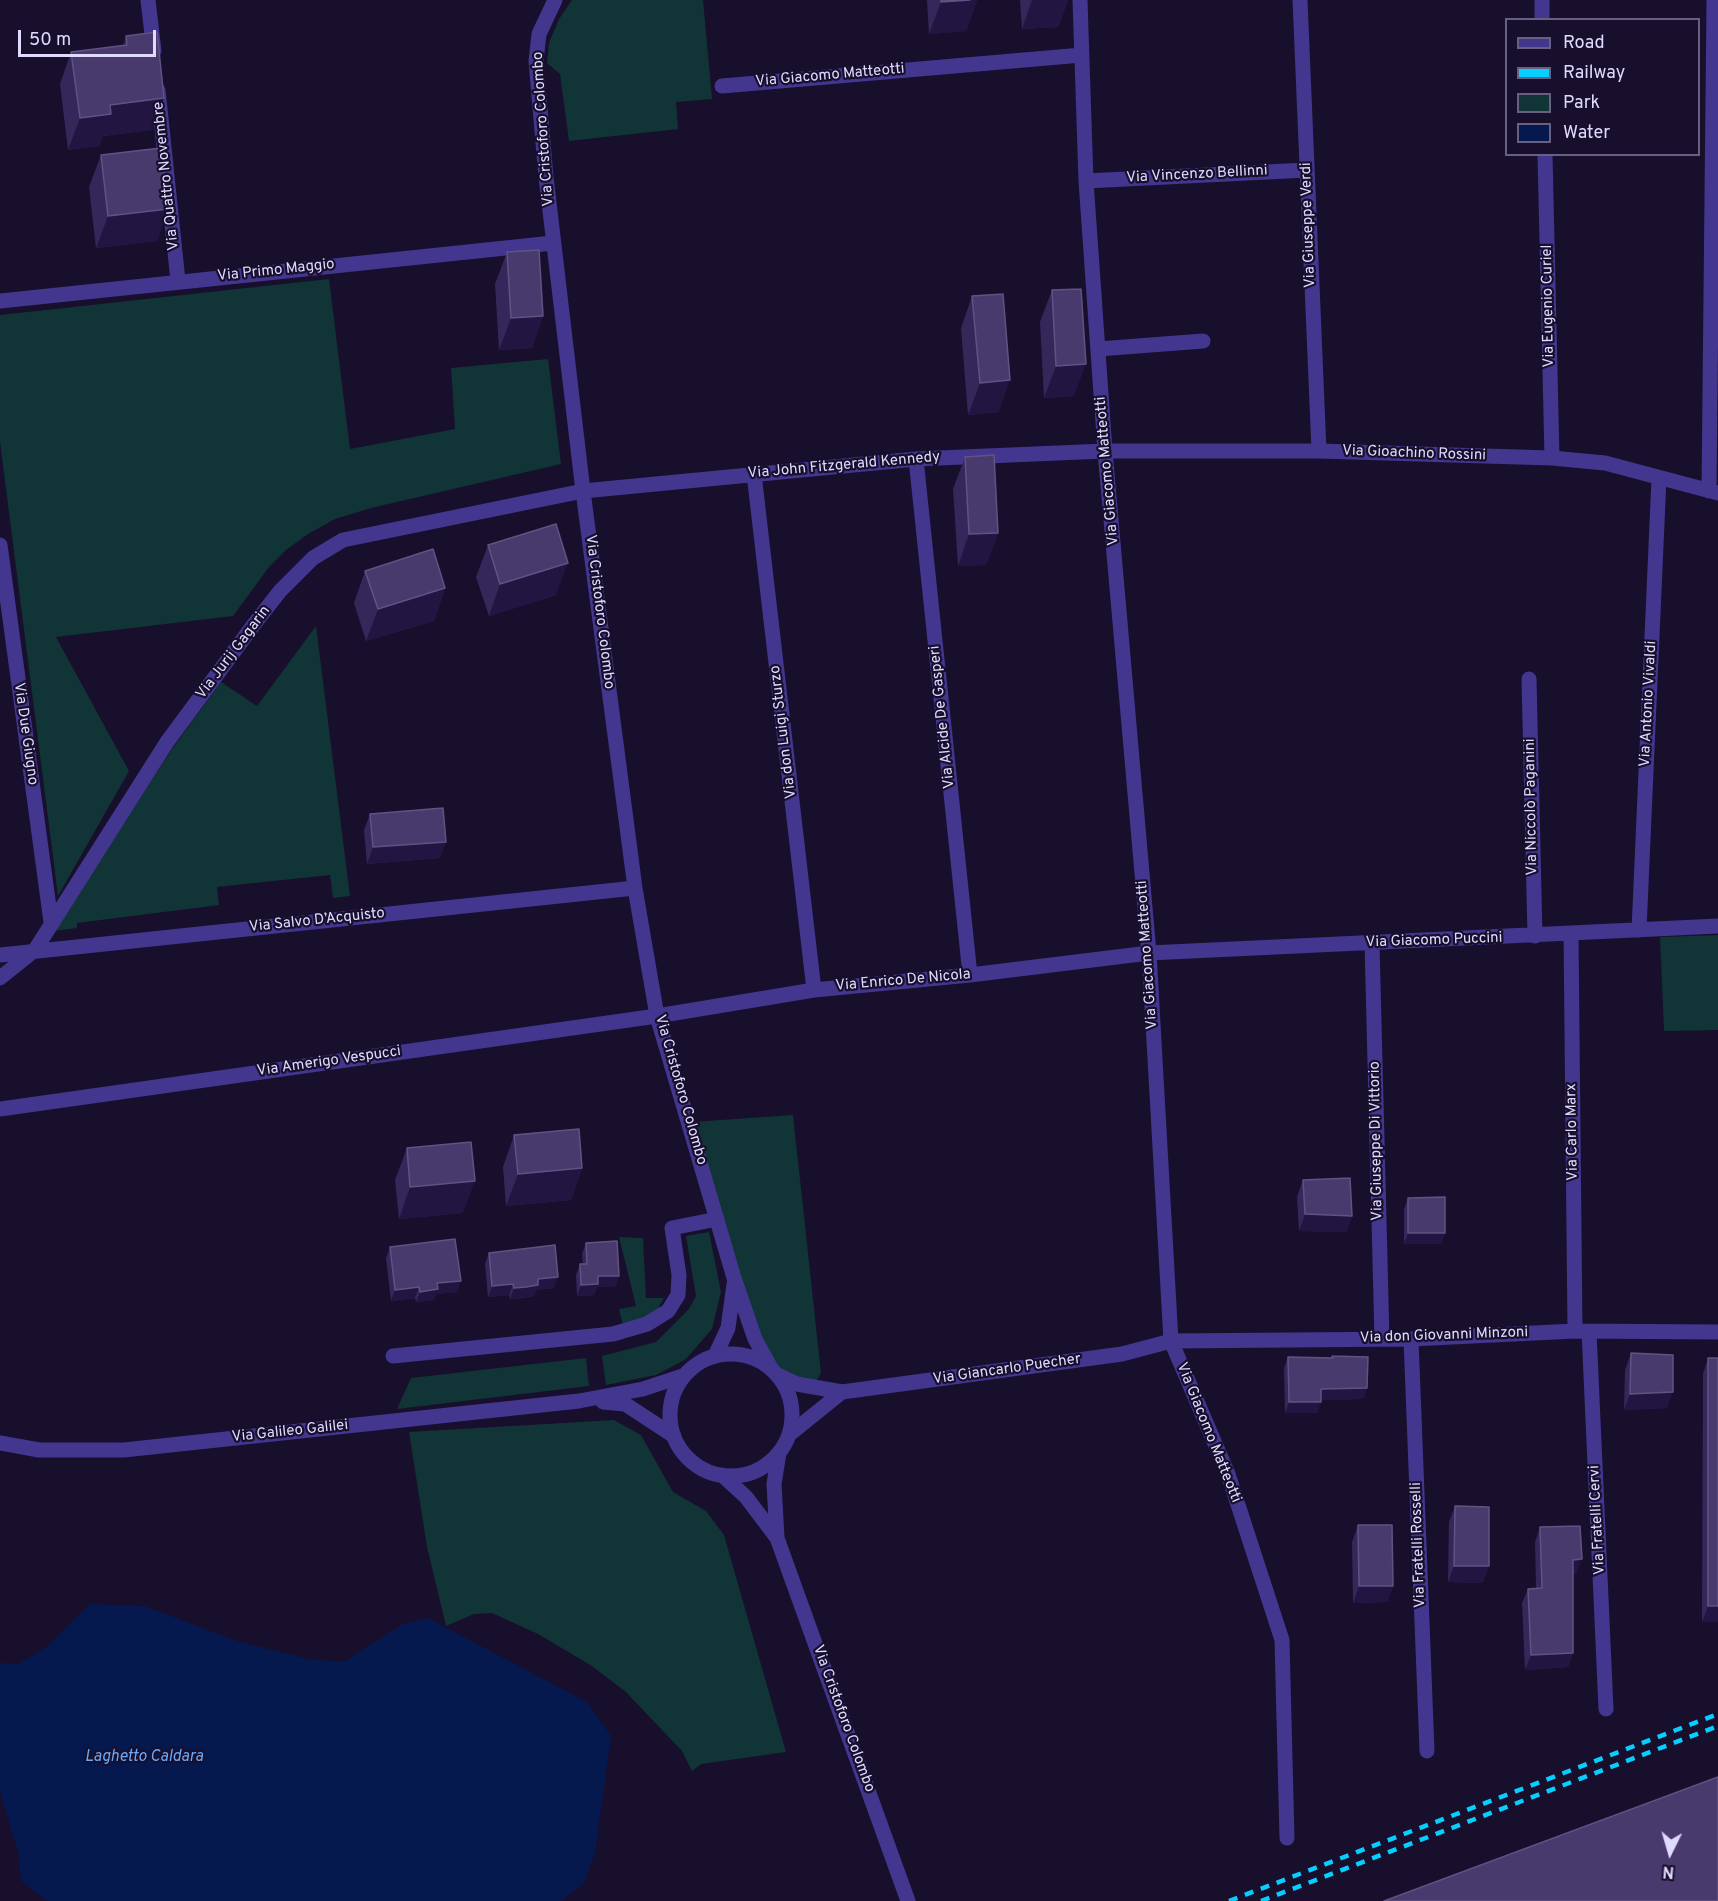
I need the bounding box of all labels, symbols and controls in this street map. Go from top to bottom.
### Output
scale bar [21,18,159,56]
legend [1505,18,1700,156]
text: 50 m [29,29,71,52]
text: Road [1563,32,1605,55]
street label: Via Cristoforo Colombo [530,51,558,207]
street label: Via Giacomo Matteotti [755,61,905,91]
text: Railway [1563,62,1625,85]
text: Park [1563,92,1600,115]
street label: Via Quattro Novembre [150,101,184,251]
text: Water [1563,122,1610,145]
street label: Via Vincenzo Bellinni [1126,162,1268,188]
street label: Via Giuseppe Verdi [1298,162,1320,288]
street label: Via Eugenio Curiel [1539,244,1559,368]
street label: Via Primo Maggio [217,256,335,286]
street label: Via Giacomo Matteotti [1093,396,1123,546]
street label: Via Gioachino Rossini [1342,442,1486,466]
street label: Via John Fitzgerald Kennedy [747,449,941,483]
street label: Via Cristoforo Colombo [581,534,617,690]
street label: Via Jurij Gagarin [193,603,275,703]
street label: Via Antonio Vivaldi [1637,640,1661,768]
street label: Via Alcide De Gasperi [927,645,959,789]
street label: Via don Luigi Sturzo [767,664,801,800]
street label: Via Due Giugno [9,682,41,786]
street label: Via Niccolò Paganini [1522,738,1542,876]
street label: Via Giacomo Matteotti [1134,880,1162,1030]
street label: Via Salvo D’Acquisto [248,905,386,937]
street label: Via Giacomo Puccini [1365,930,1503,952]
street label: Via Enrico De Nicola [835,966,971,996]
street label: Via Cristoforo Colombo [650,1013,710,1167]
street label: Via Amerigo Vespucci [256,1043,402,1081]
street label: Via Giuseppe Di Vittorio [1367,1061,1387,1221]
street label: Via Carlo Marx [1563,1083,1583,1181]
street label: Via don Giovanni Minzoni [1360,1324,1528,1348]
street label: Via Giancarlo Puecher [932,1351,1082,1389]
street label: Via Giacomo Matteotti [1172,1360,1244,1506]
street label: Via Galileo Galilei [231,1417,349,1447]
street label: Via Fratelli Cervi [1586,1465,1610,1575]
street label: Via Fratelli Rosselli [1408,1482,1430,1608]
street label: Via Cristoforo Colombo [808,1643,878,1795]
water label: Laghetto Caldara [85,1748,203,1768]
north arrow [1640,1823,1700,1883]
text: N [1662,1860,1675,1881]

